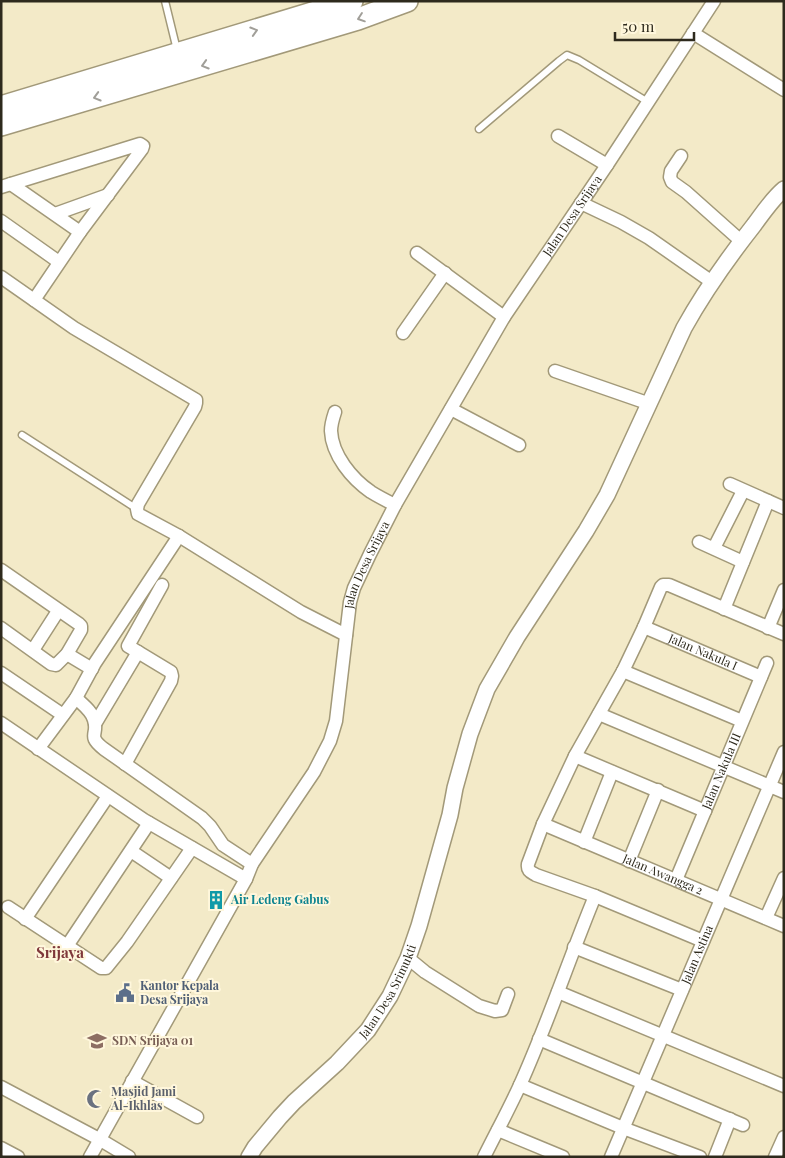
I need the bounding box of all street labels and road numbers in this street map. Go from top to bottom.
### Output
street label: Jalan Desa Srijaya [538,172,605,260]
street label: Jalan Desa Srijaya [340,518,392,611]
street label: Jalan Nakula I [665,629,740,673]
street label: Jalan Nakula III [697,730,744,812]
street label: Jalan Awangga 2 [620,849,706,898]
street label: Jalan Astina [676,922,716,987]
street label: Jalan Desa Srimukti [354,942,419,1042]

